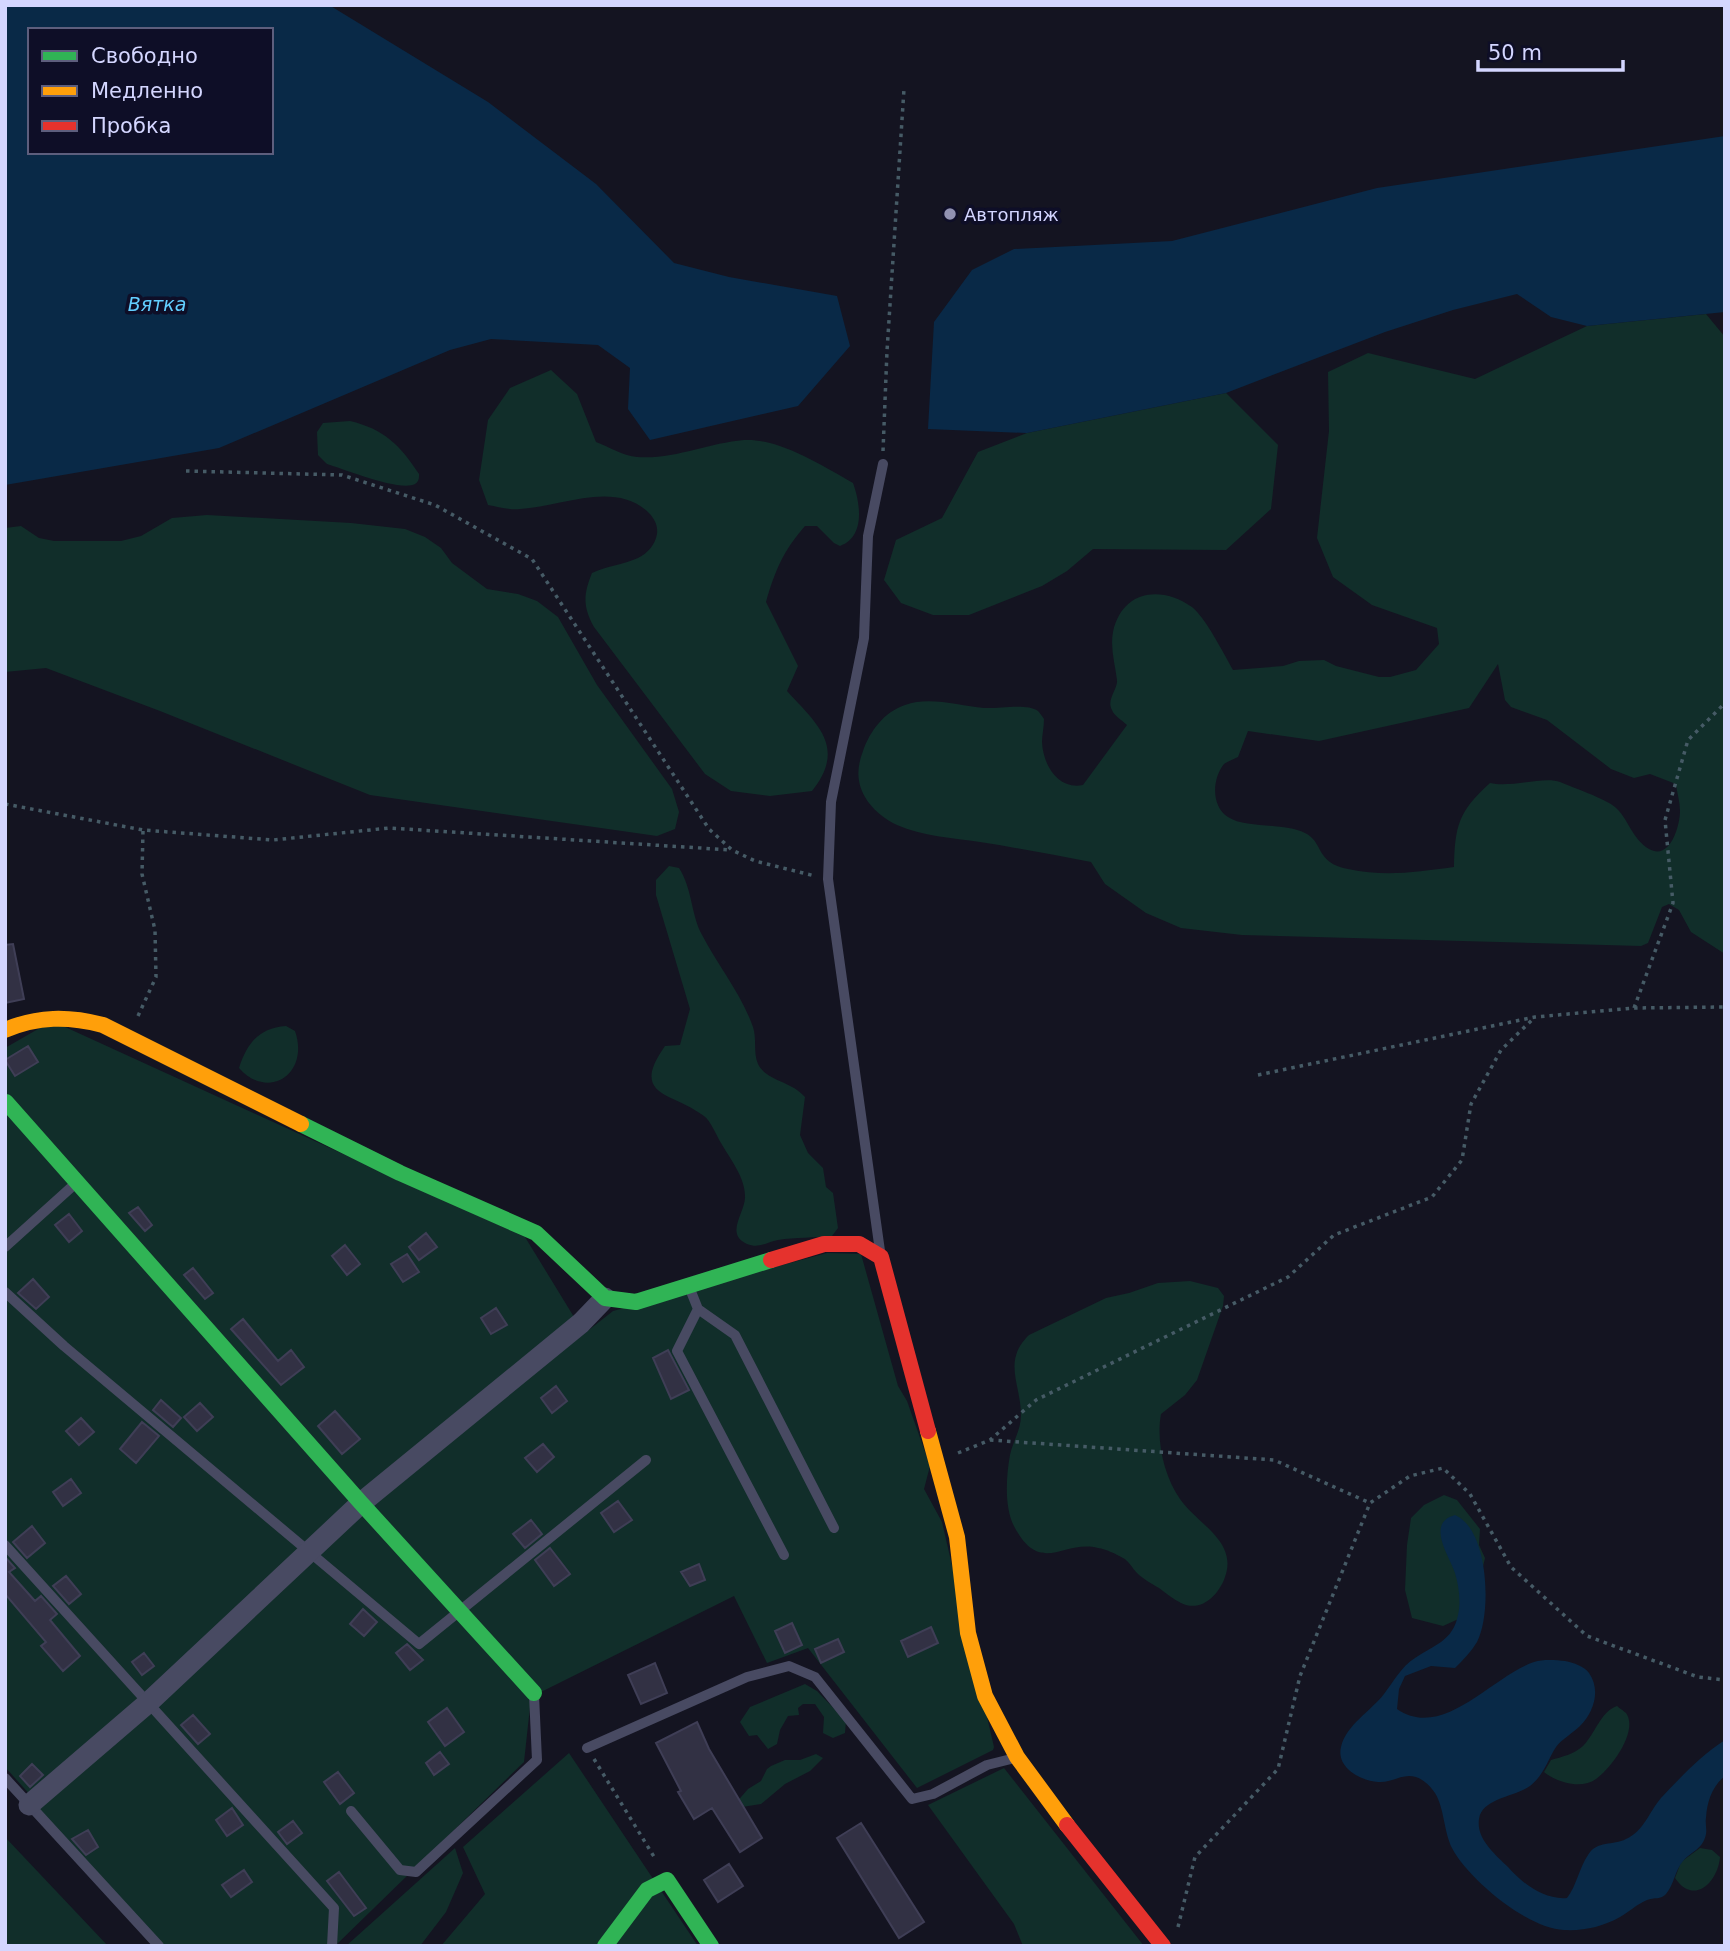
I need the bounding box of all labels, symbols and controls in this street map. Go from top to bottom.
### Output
legend [28,28,273,154]
scale bar [1478,28,1623,72]
text: 50 m [1488,41,1542,65]
text: Свободно [91,44,198,68]
text: Медленно [91,79,203,103]
text: Пробка [91,114,171,138]
place label: Автопляж [964,204,1059,225]
marker: Автопляж [942,206,958,222]
water label: Вятка [128,293,186,315]

